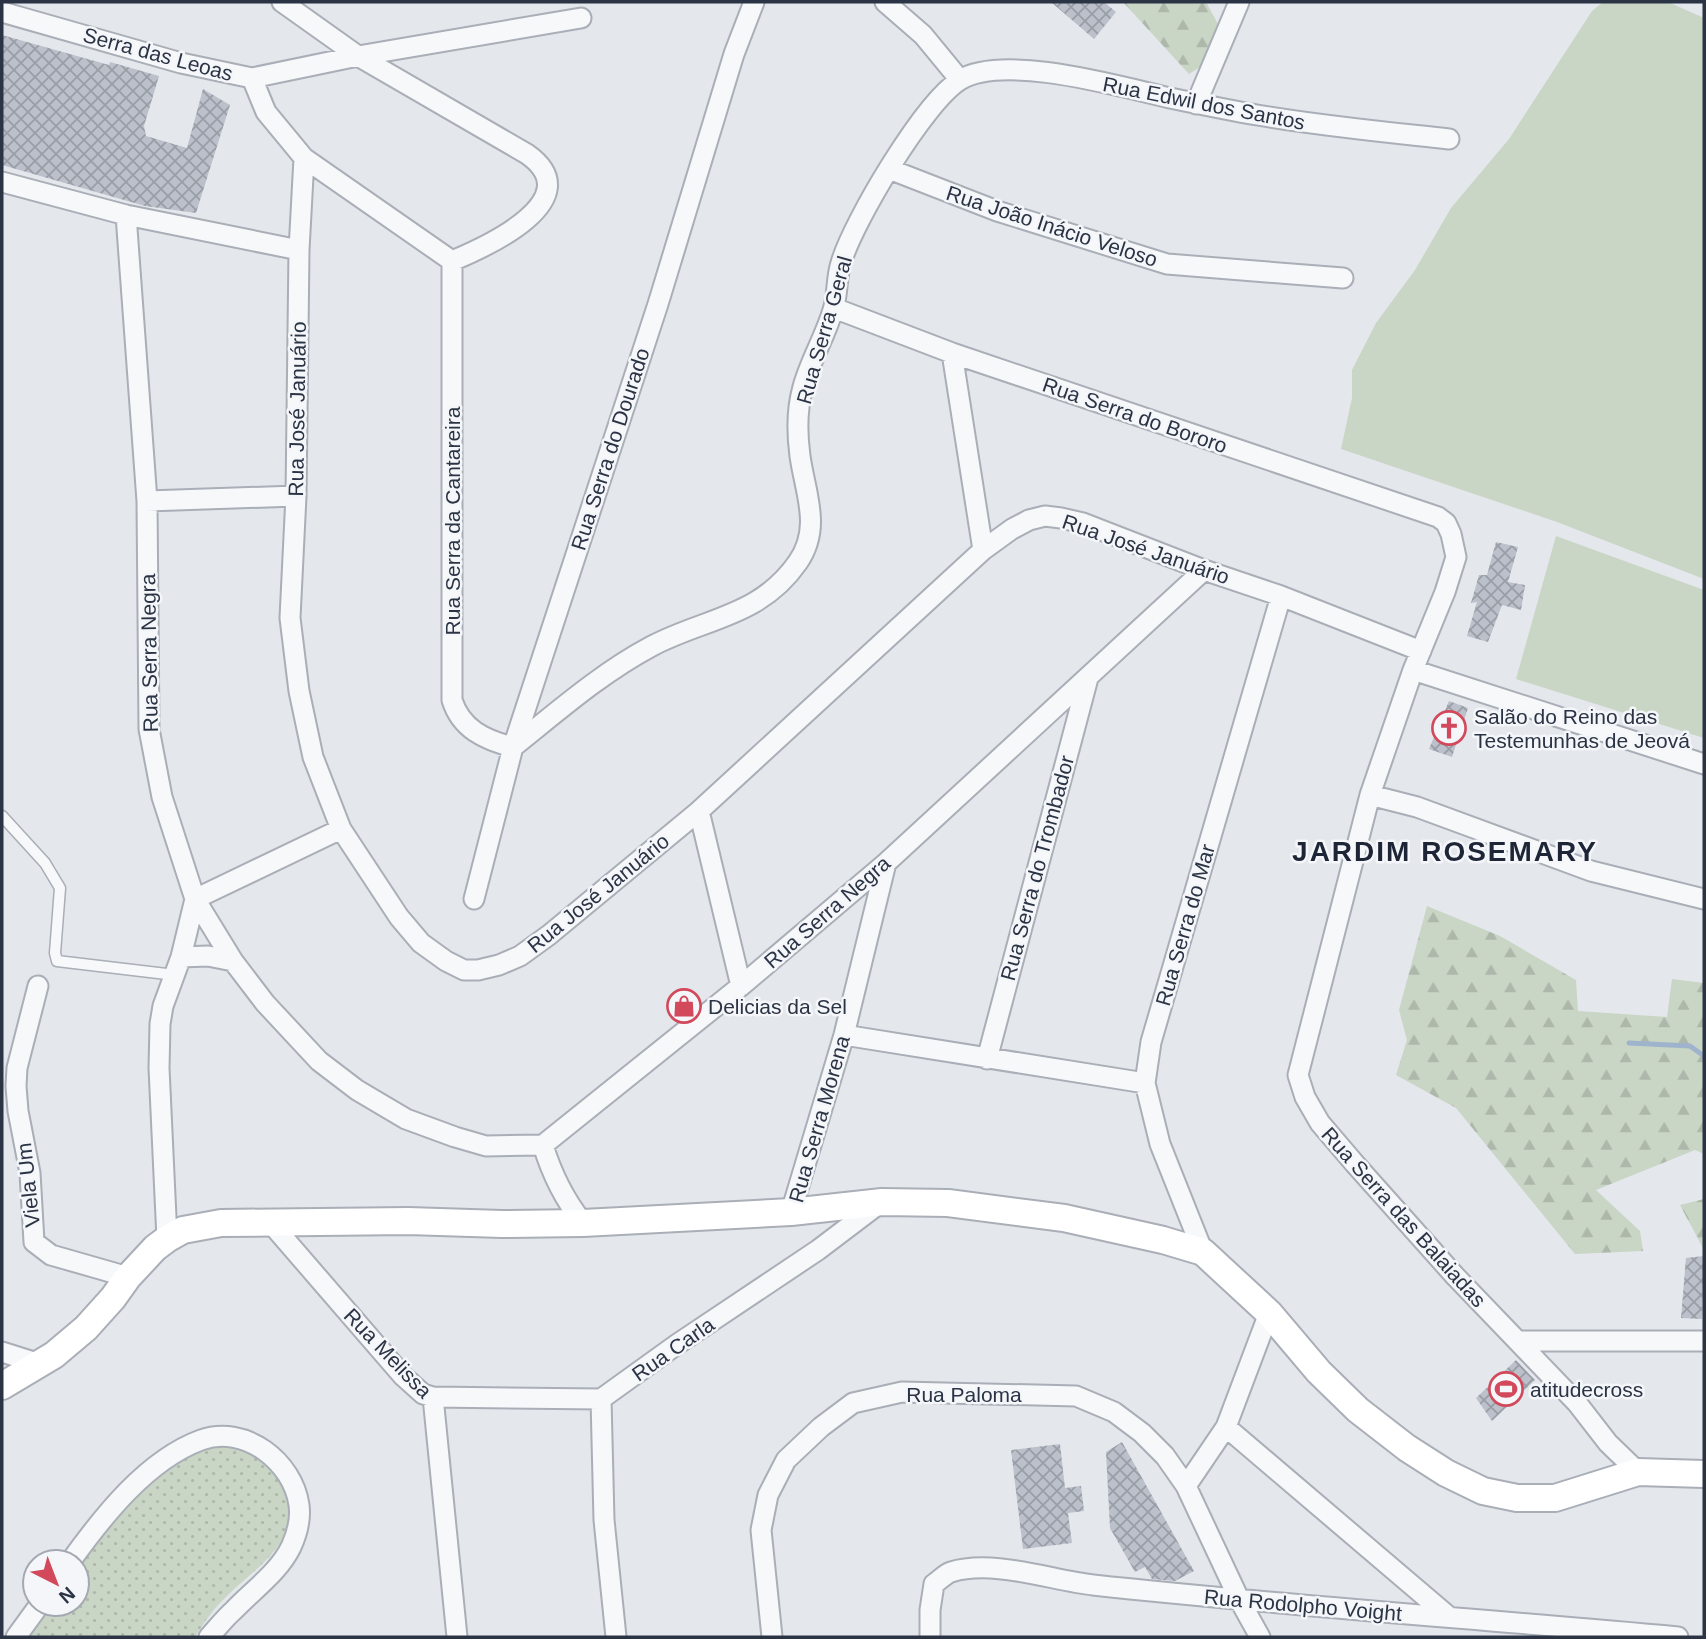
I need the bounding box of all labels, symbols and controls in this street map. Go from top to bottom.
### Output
street label: Serra das Leoas [81,23,235,85]
street label: Rua Edwil dos Santos [1101,72,1307,134]
street label: Rua João Inácio Veloso [944,181,1160,271]
street label: Rua Serra Geral [792,253,856,407]
street label: Rua José Januário [284,321,310,497]
street label: Rua Serra do Dourado [566,345,654,553]
street label: Rua Serra do Bororo [1040,373,1230,457]
street label: Rua Serra da Cantareira [441,406,464,635]
street label: Rua José Januário [1059,510,1233,588]
street label: Rua Serra Negra [136,573,162,733]
place label: Salão do Reino das Testemunhas de Jeová [1474,705,1690,752]
church icon: Salão do Reino das Testemunhas de Jeová [1430,709,1468,747]
street label: Rua Serra do Trombador [996,753,1078,983]
street label: Rua José Januário [523,829,673,957]
district label: JARDIM ROSEMARY [1292,836,1598,867]
street label: Rua Serra do Mar [1151,842,1219,1008]
street label: Rua Serra Negra [760,851,895,973]
shop icon: Delicias da Sel [665,987,703,1025]
place label: Delicias da Sel [708,995,847,1018]
street label: Rua Serra Morena [784,1032,854,1205]
street label: Rua Serra das Balaiadas [1317,1123,1491,1311]
street label: Viela Um [12,1142,44,1228]
street label: Rua Melissa [340,1303,437,1403]
street label: Rua Carla [628,1312,719,1386]
sports icon: atitudecross [1487,1370,1525,1408]
place label: atitudecross [1530,1378,1643,1401]
street label: Rua Paloma [906,1383,1022,1406]
north arrow [21,1548,91,1618]
text: N [55,1583,79,1608]
street label: Rua Rodolpho Voight [1203,1585,1403,1625]

